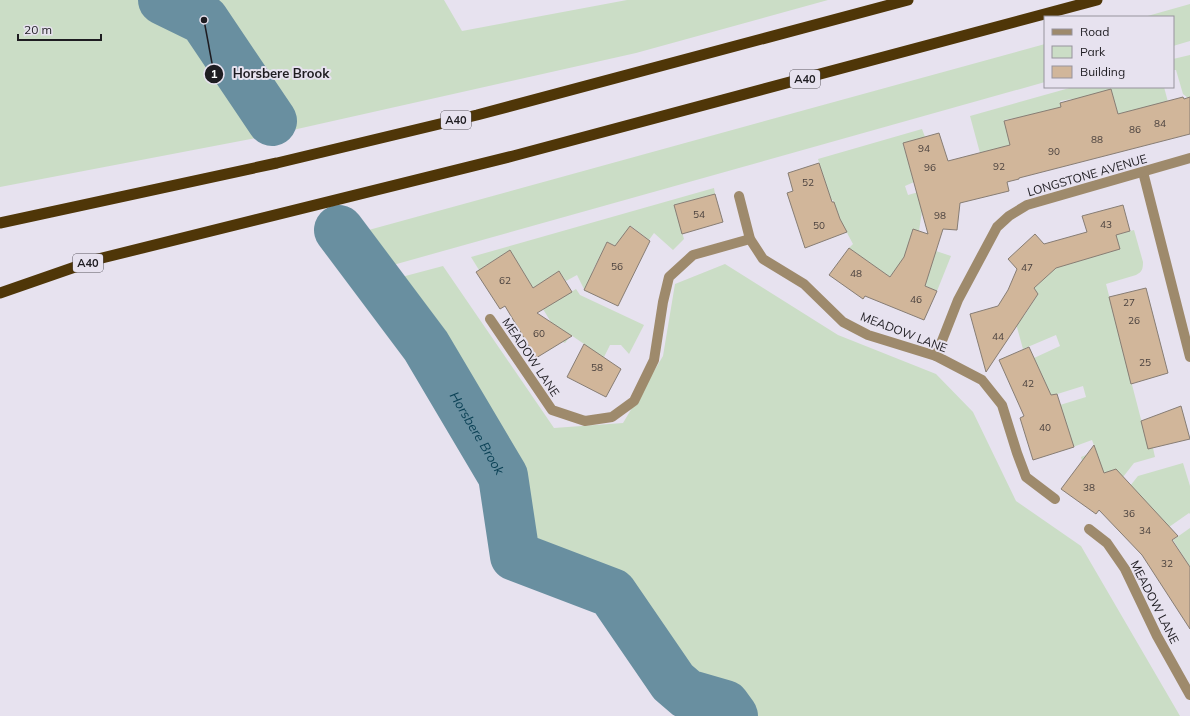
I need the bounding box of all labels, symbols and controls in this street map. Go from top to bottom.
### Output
scale bar [18,16,101,42]
legend [1044,16,1174,88]
text: 20 m [24,22,52,37]
text: Road [1080,24,1109,39]
text: Park [1080,44,1106,59]
callout: Horsbere Brook [204,61,337,86]
text: Building [1080,64,1125,79]
text: Horsbere Brook [233,65,330,81]
text: 1 [210,66,218,81]
road number: A40 [790,70,820,88]
road number: A40 [441,111,471,129]
house number: 84 [1154,117,1166,130]
house number: 86 [1129,123,1141,136]
house number: 88 [1091,133,1103,146]
house number: 94 [918,142,930,155]
house number: 90 [1048,145,1060,158]
street label: LONGSTONE AVENUE [1025,151,1149,199]
house number: 92 [993,160,1005,173]
house number: 96 [924,161,936,174]
house number: 52 [802,176,814,189]
house number: 54 [693,208,705,221]
house number: 98 [934,209,946,222]
house number: 43 [1100,218,1112,231]
house number: 50 [813,219,825,232]
road number: A40 [73,254,103,272]
house number: 56 [611,260,623,273]
house number: 47 [1021,261,1033,274]
house number: 48 [850,267,862,280]
house number: 62 [499,274,511,287]
house number: 46 [910,293,922,306]
house number: 27 [1123,296,1135,309]
street label: MEADOW LANE [859,309,949,355]
house number: 26 [1128,314,1140,327]
street label: MEADOW LANE [499,315,563,399]
house number: 60 [533,327,545,340]
house number: 44 [992,330,1004,343]
house number: 25 [1139,356,1151,369]
house number: 58 [591,361,603,374]
house number: 42 [1022,377,1034,390]
water label: Horsbere Brook [447,389,508,477]
house number: 40 [1039,421,1051,434]
house number: 38 [1083,481,1095,494]
house number: 36 [1123,507,1135,520]
house number: 34 [1139,524,1151,537]
house number: 32 [1161,557,1173,570]
street label: MEADOW LANE [1128,558,1182,646]

